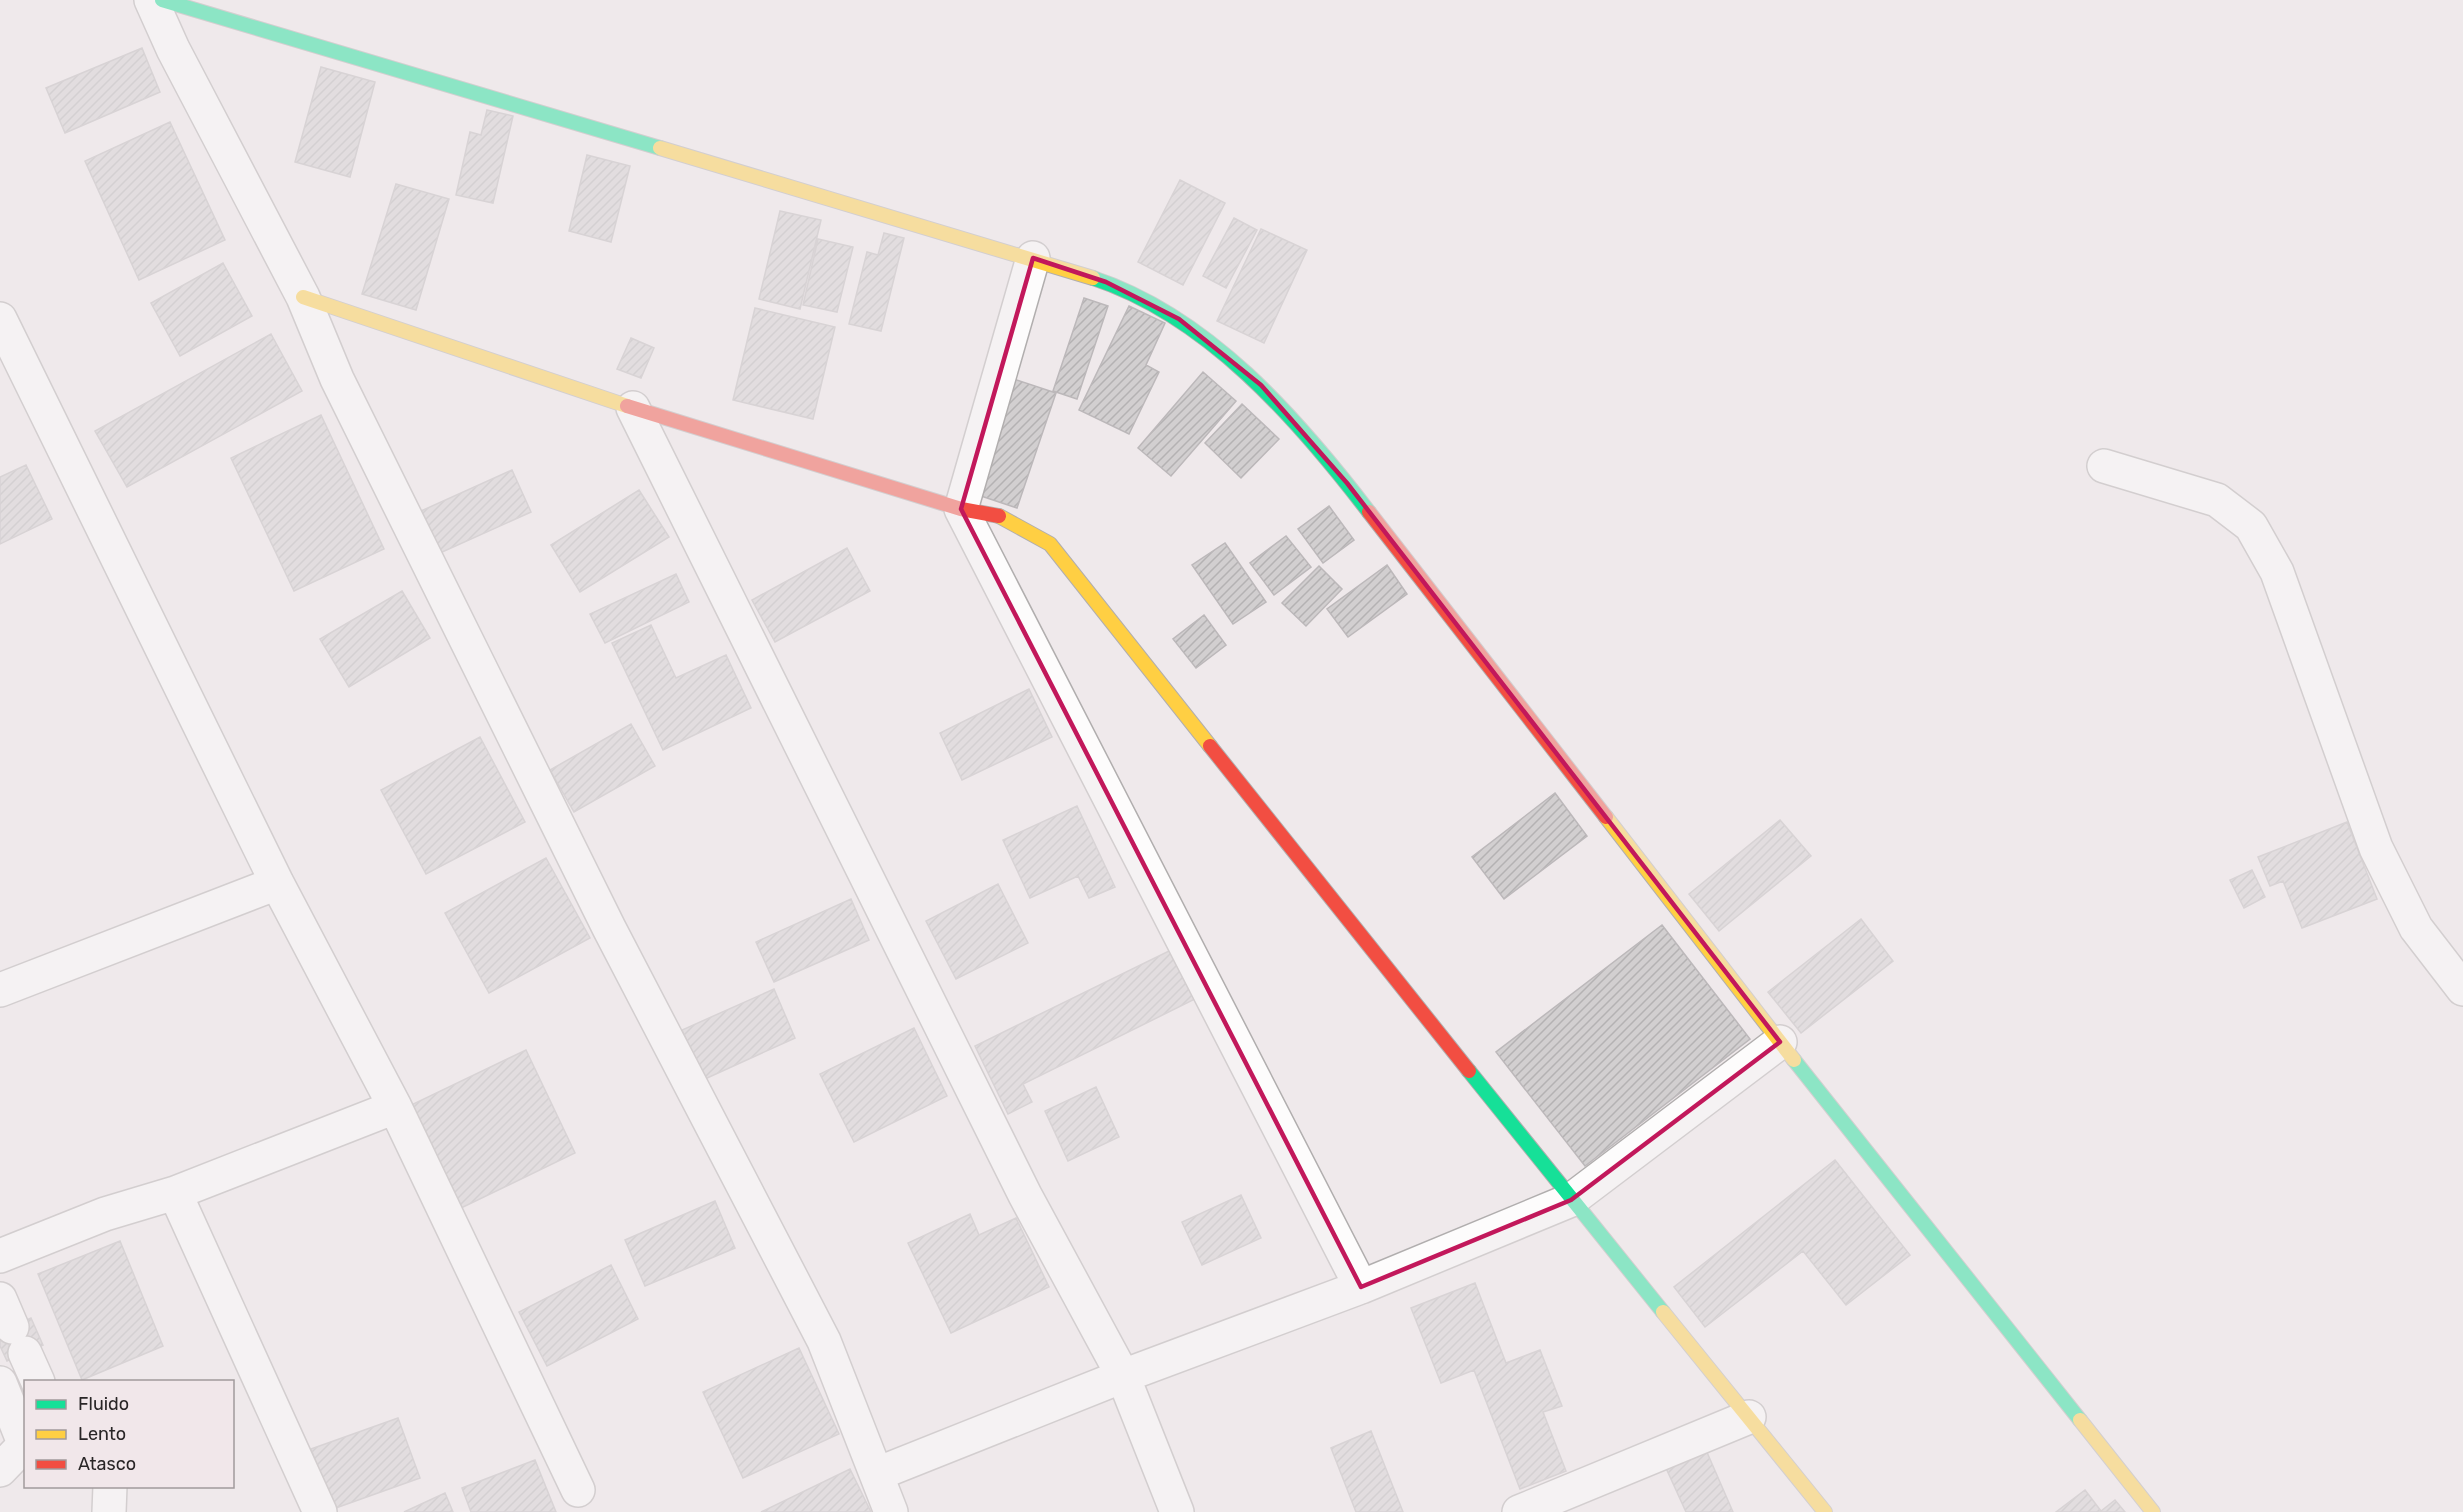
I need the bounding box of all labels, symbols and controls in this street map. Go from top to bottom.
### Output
legend [24,1380,234,1488]
text: Fluido [78,1393,129,1415]
text: Lento [78,1423,126,1445]
text: Atasco [78,1453,136,1475]

